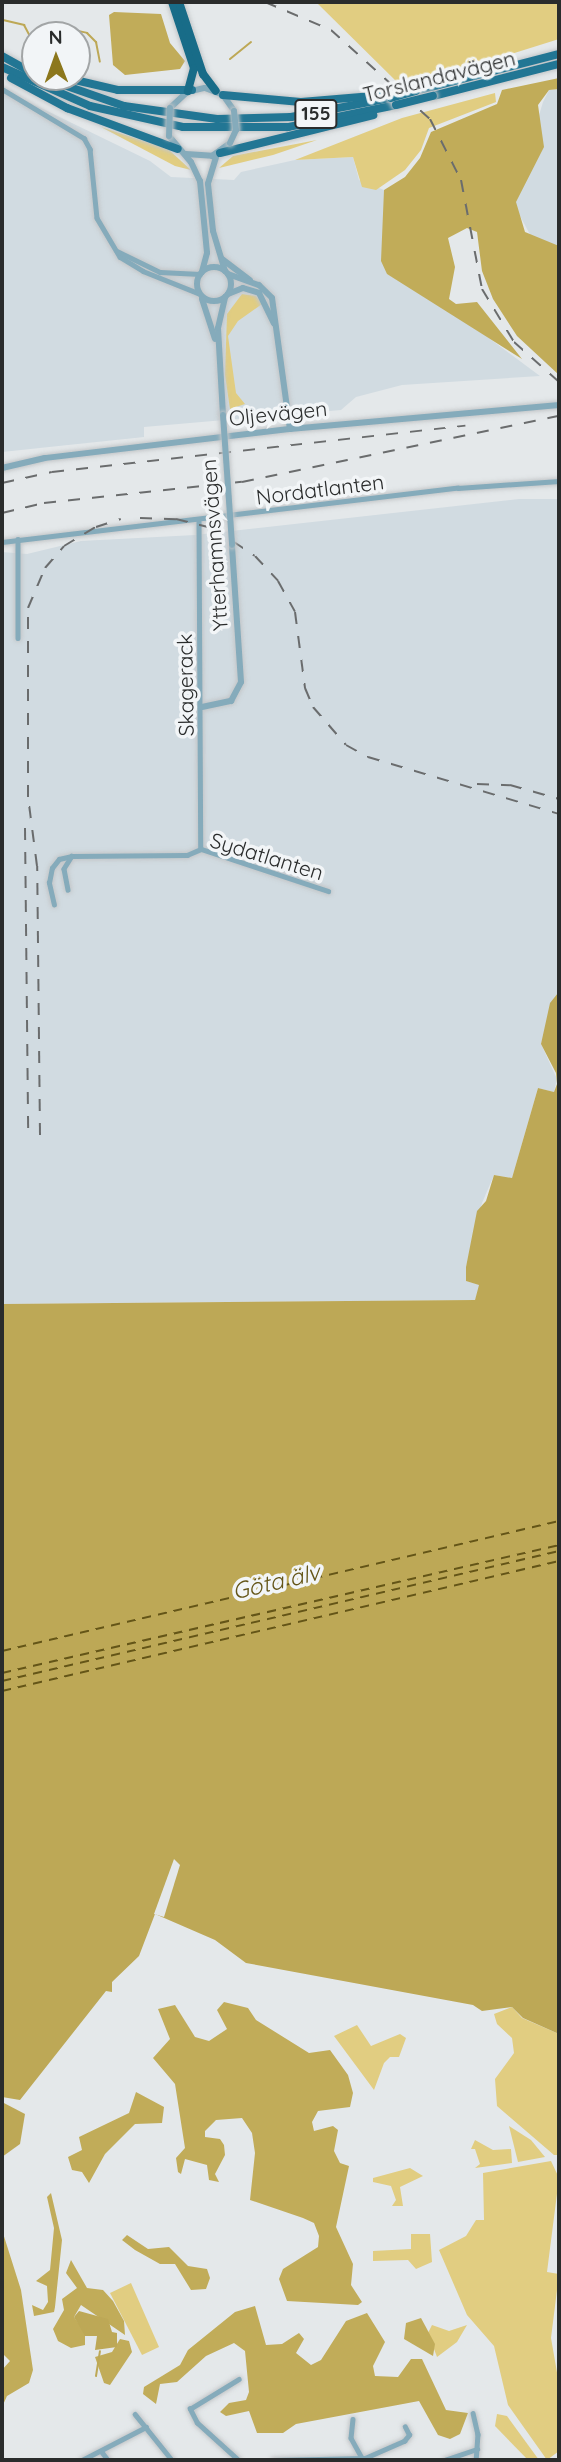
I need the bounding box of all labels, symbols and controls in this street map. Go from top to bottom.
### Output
north arrow [21,21,91,91]
text: N [48,25,63,49]
street label: Torslandavägen [360,45,518,107]
road number: 155 [293,98,339,130]
street label: Oljevägen [228,395,328,431]
street label: Ytterhamnsvägen [195,458,233,632]
street label: Nordatlanten [255,469,385,509]
street label: Skagerack [172,633,198,737]
street label: Sydatlanten [207,827,327,885]
water label: Göta älv [230,1559,322,1605]

